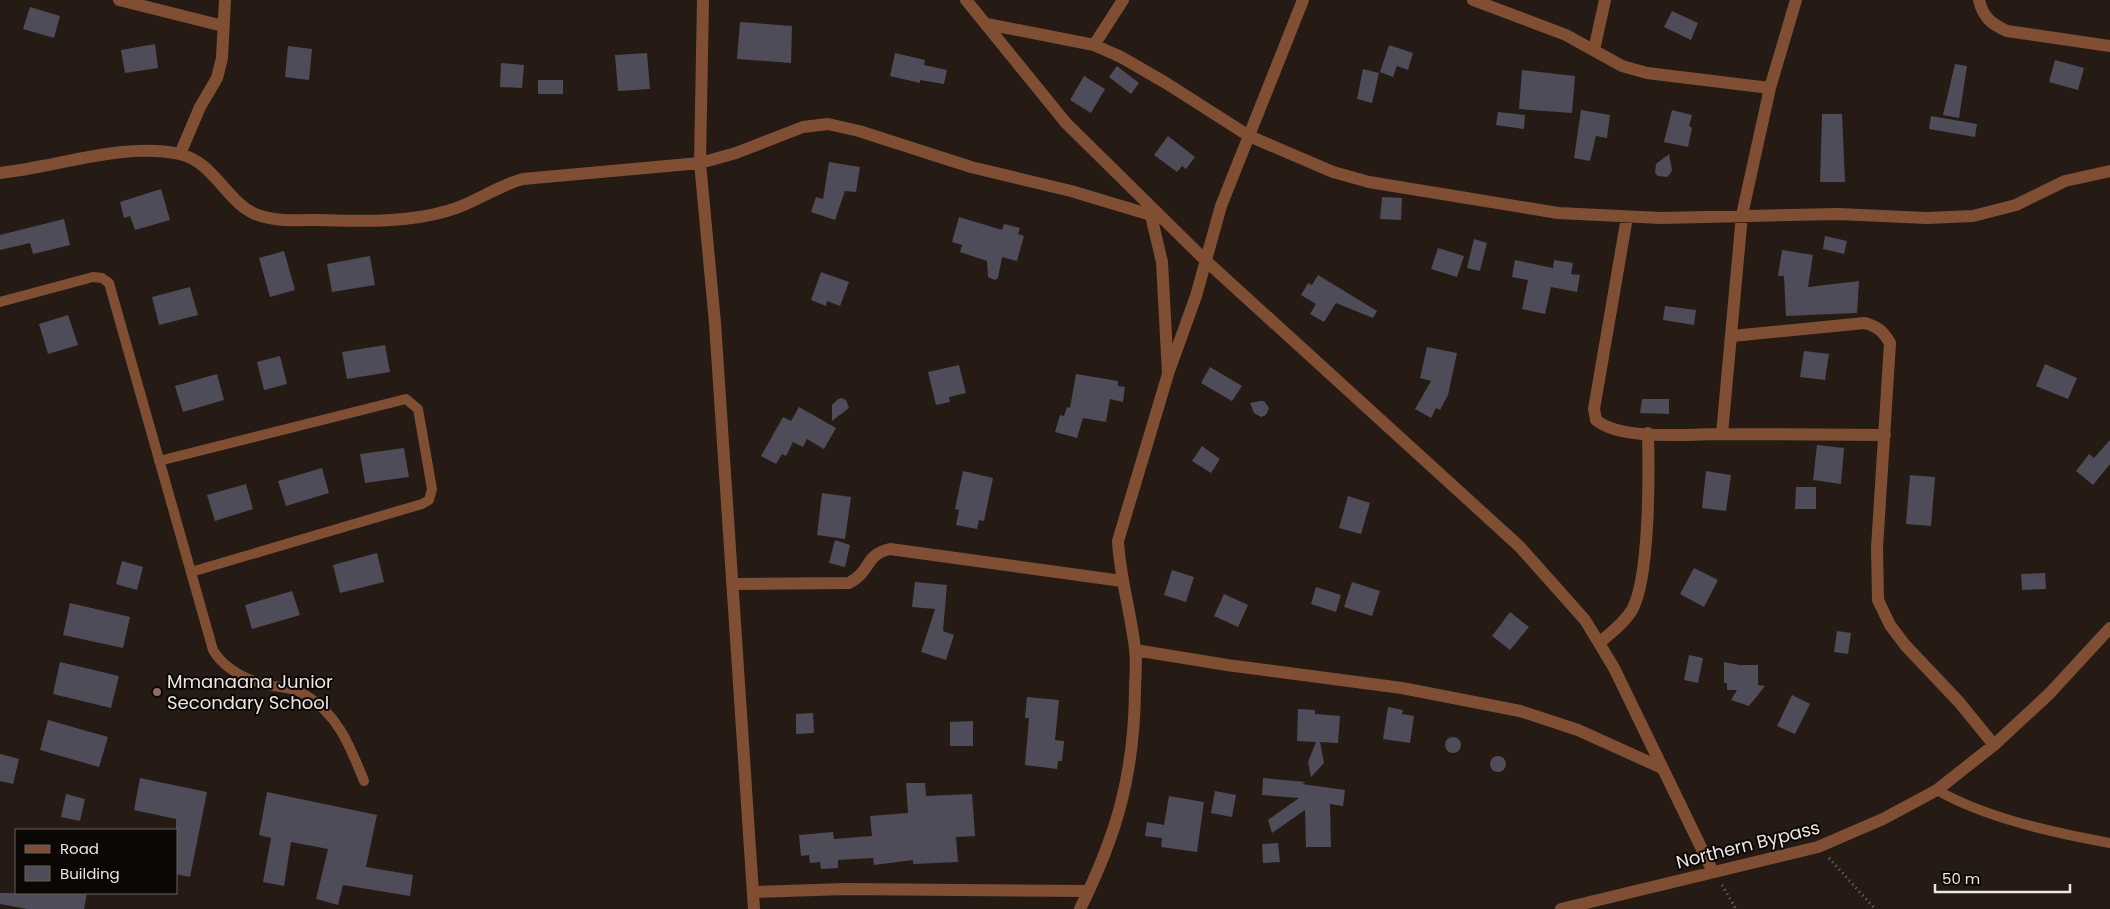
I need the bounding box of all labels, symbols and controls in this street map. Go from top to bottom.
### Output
place label: Mmanaana Junior Secondary School [167,669,333,715]
marker: Mmanaana Junior Secondary School [151,686,163,698]
street label: Northern Bypass [1673,815,1822,874]
legend [15,829,178,894]
text: Road [60,838,99,859]
scale bar [1935,862,2070,894]
text: Building [60,863,120,884]
text: 50 m [1942,868,1980,889]

